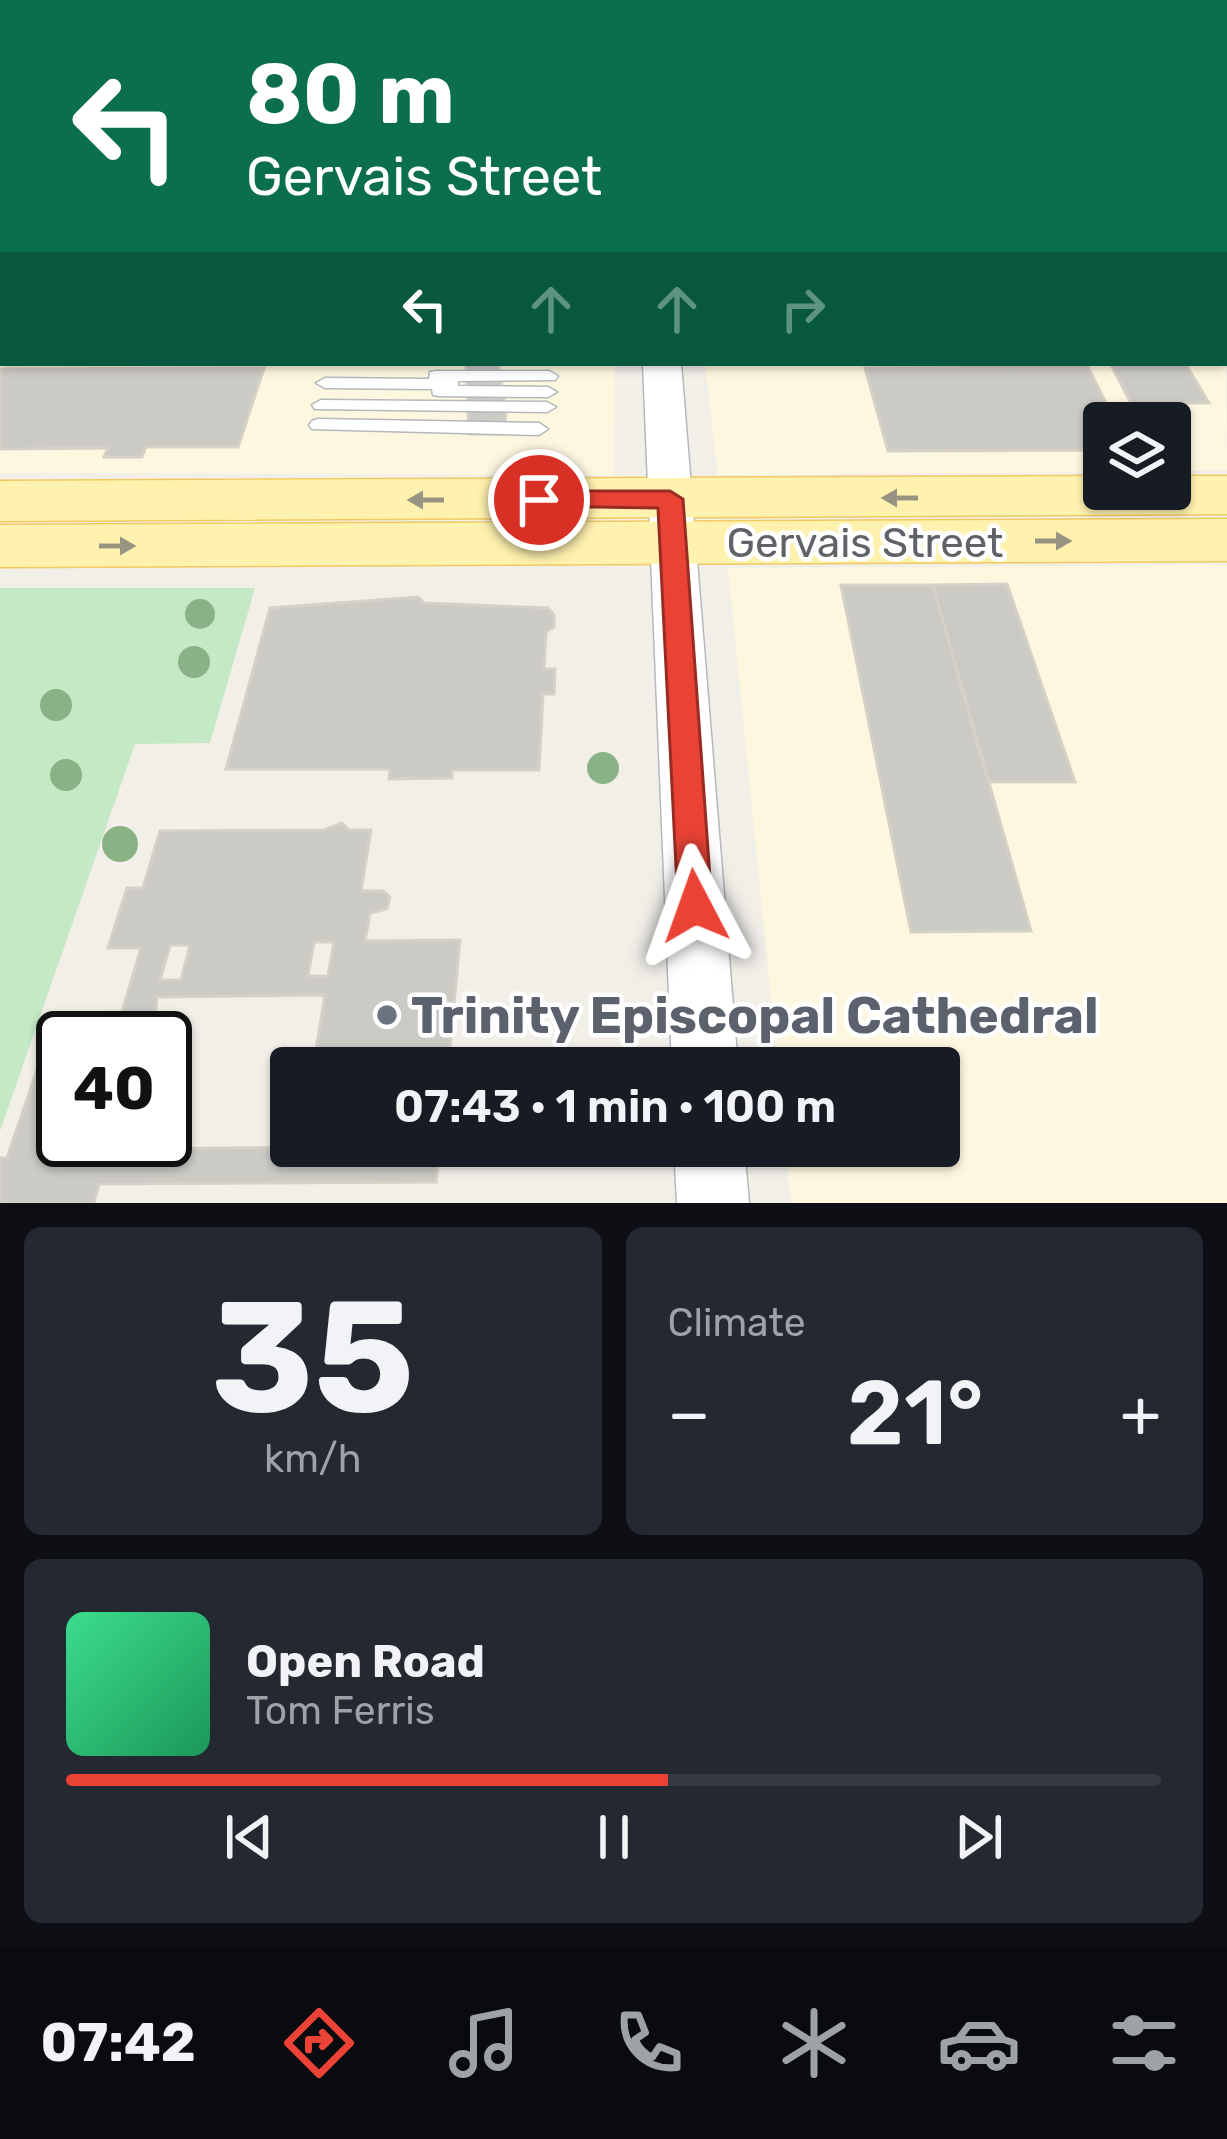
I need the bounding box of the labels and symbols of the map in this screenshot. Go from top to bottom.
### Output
pin [488,449,590,551]
one-way arrow [880,488,918,507]
one-way arrow [406,490,444,510]
street label: Gervais Street [727,518,1004,568]
one-way arrow [1035,531,1073,551]
one-way arrow [99,536,137,556]
position arrow [632,843,758,969]
place label: Trinity Episcopal Cathedral [411,985,1098,1046]
marker: Trinity Episcopal Cathedral [374,1002,400,1028]
speed limit sign: 40 [36,1011,192,1167]

